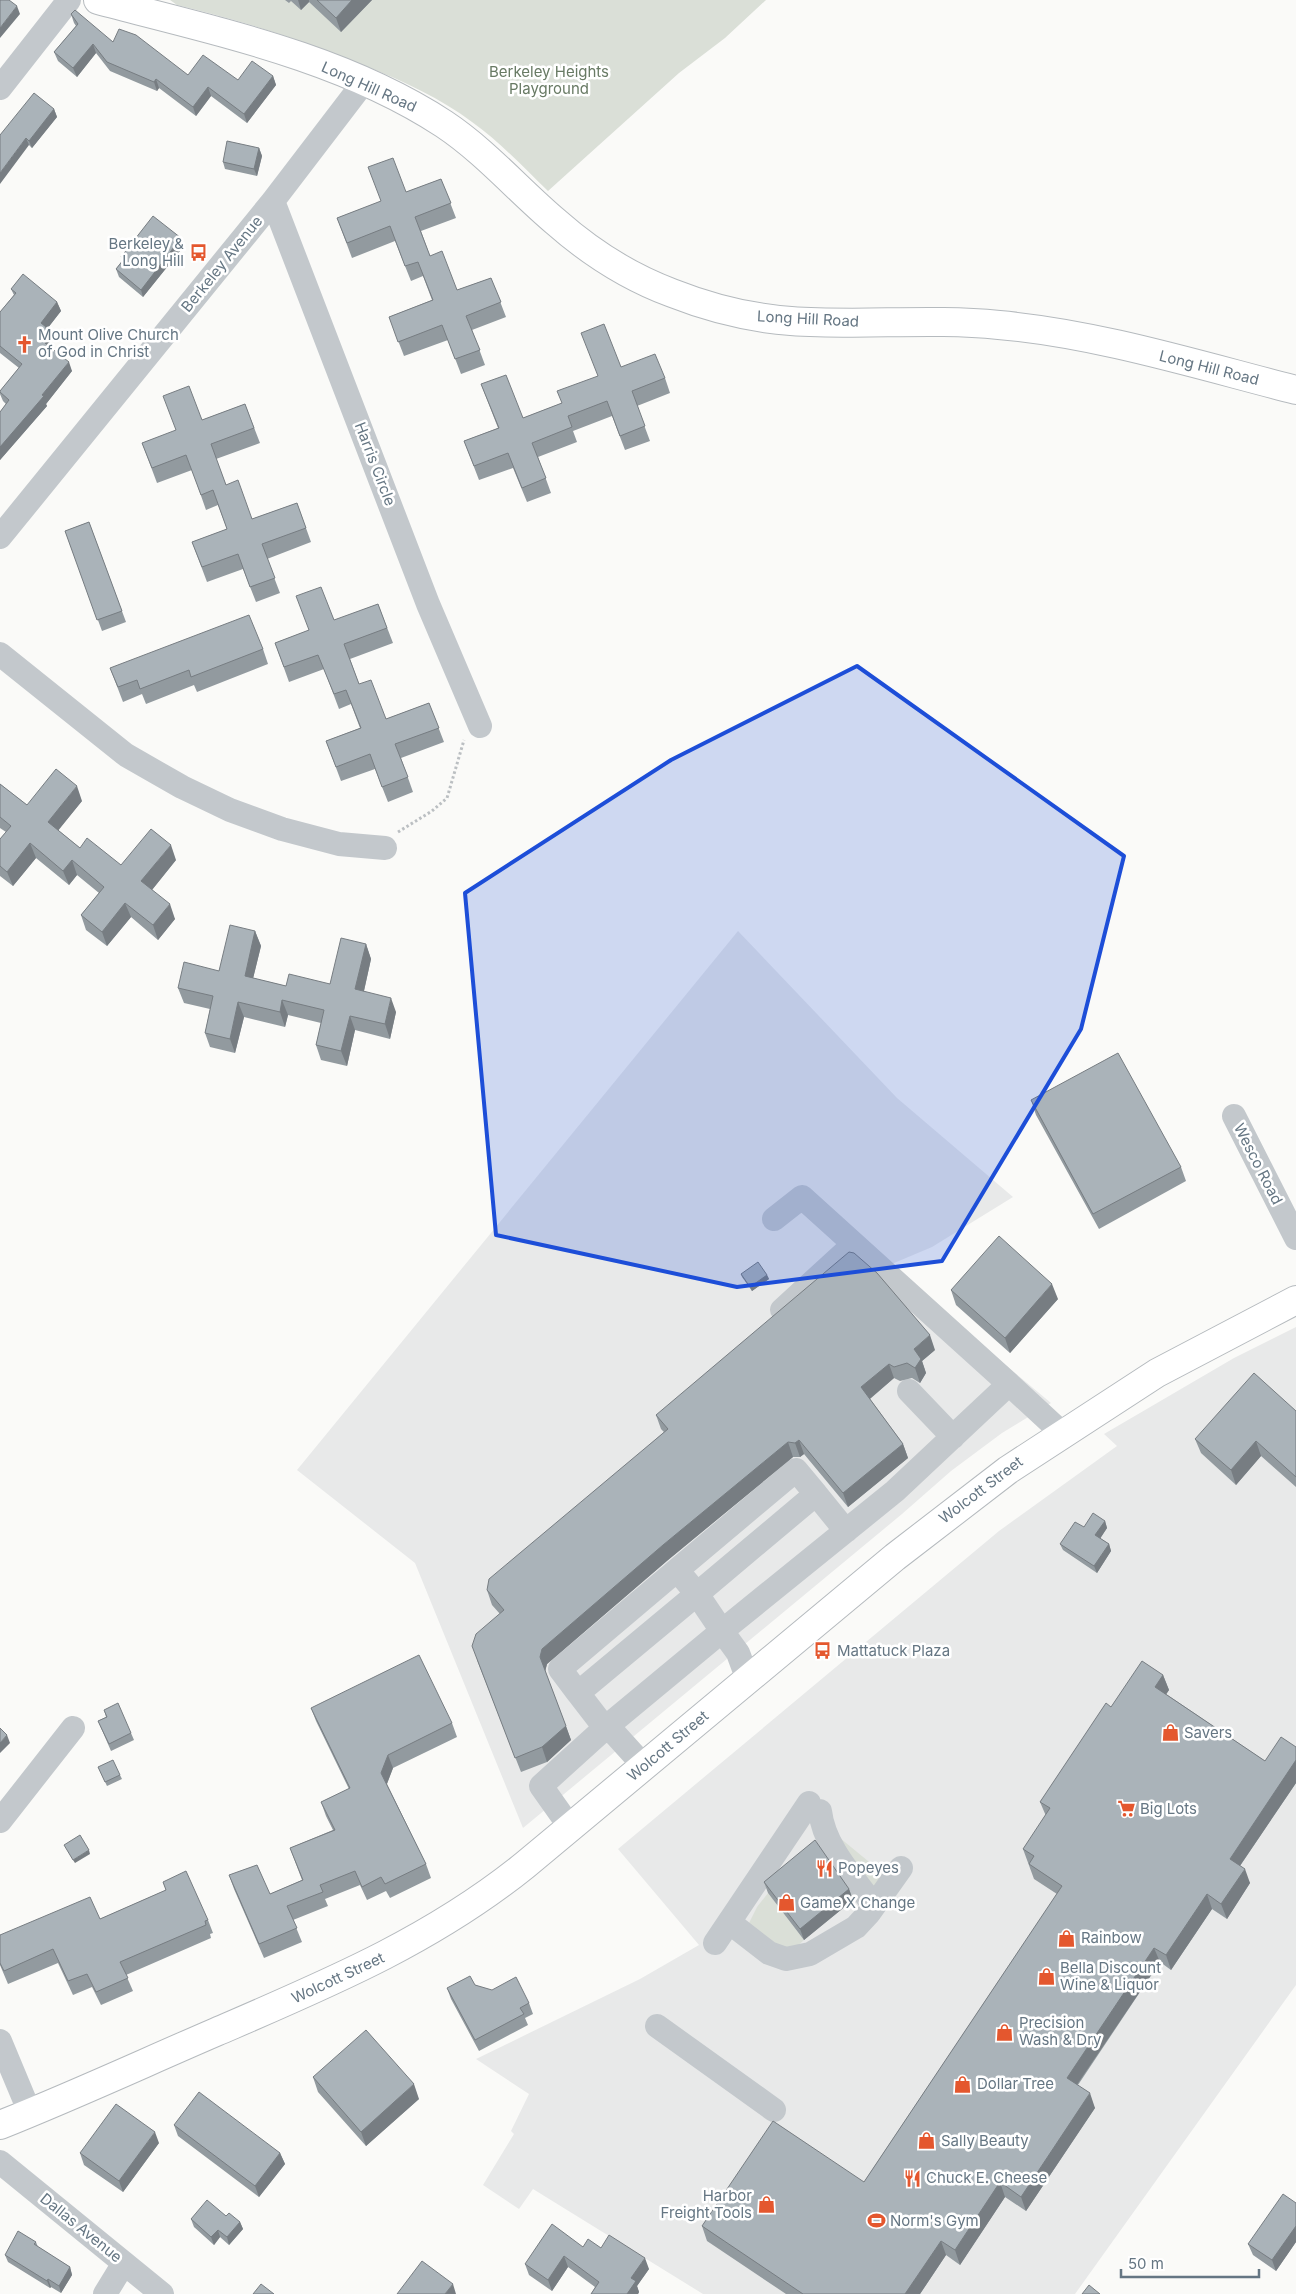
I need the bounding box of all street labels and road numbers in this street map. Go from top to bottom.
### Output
street label: Long Hill Road [319,57,420,116]
street label: Berkeley Avenue [177,212,266,316]
street label: Long Hill Road [756,306,860,331]
street label: Long Hill Road [1157,346,1261,389]
street label: Harris Circle [351,419,400,508]
street label: Wesco Road [1230,1120,1287,1208]
street label: Wolcott Street [935,1452,1027,1527]
street label: Wolcott Street [623,1706,712,1785]
street label: Wolcott Street [288,1948,387,2007]
street label: Dallas Avenue [37,2189,126,2266]

